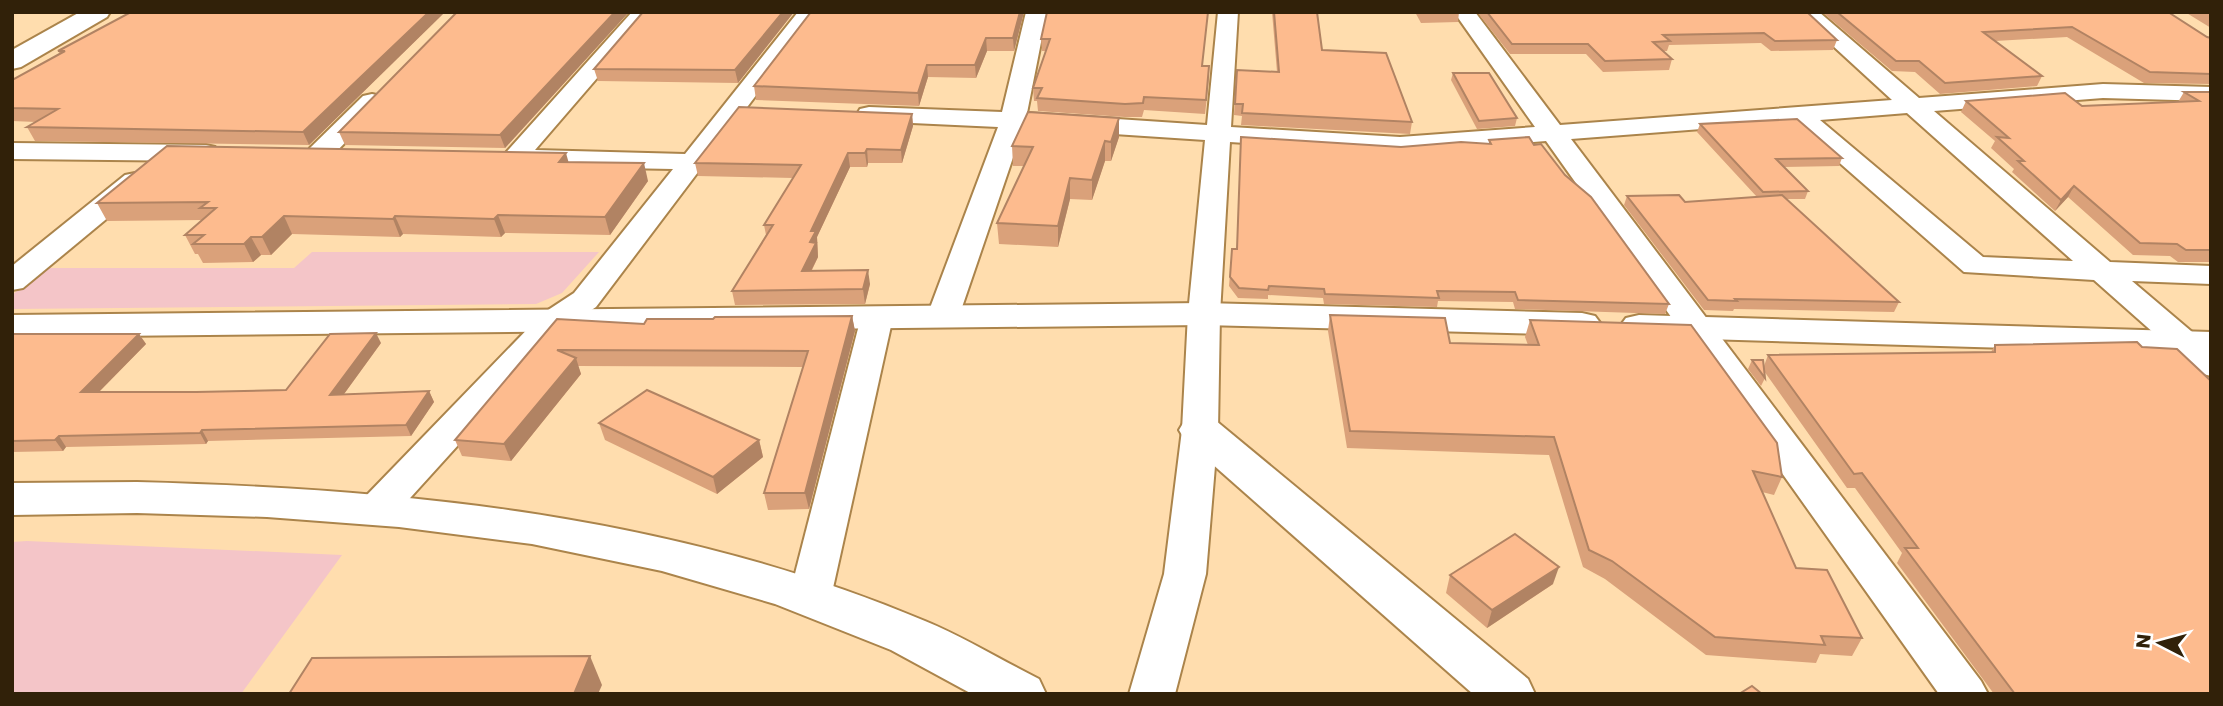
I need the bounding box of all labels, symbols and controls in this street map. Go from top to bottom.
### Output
north arrow [2125,608,2195,678]
text: N [2129,633,2158,650]

